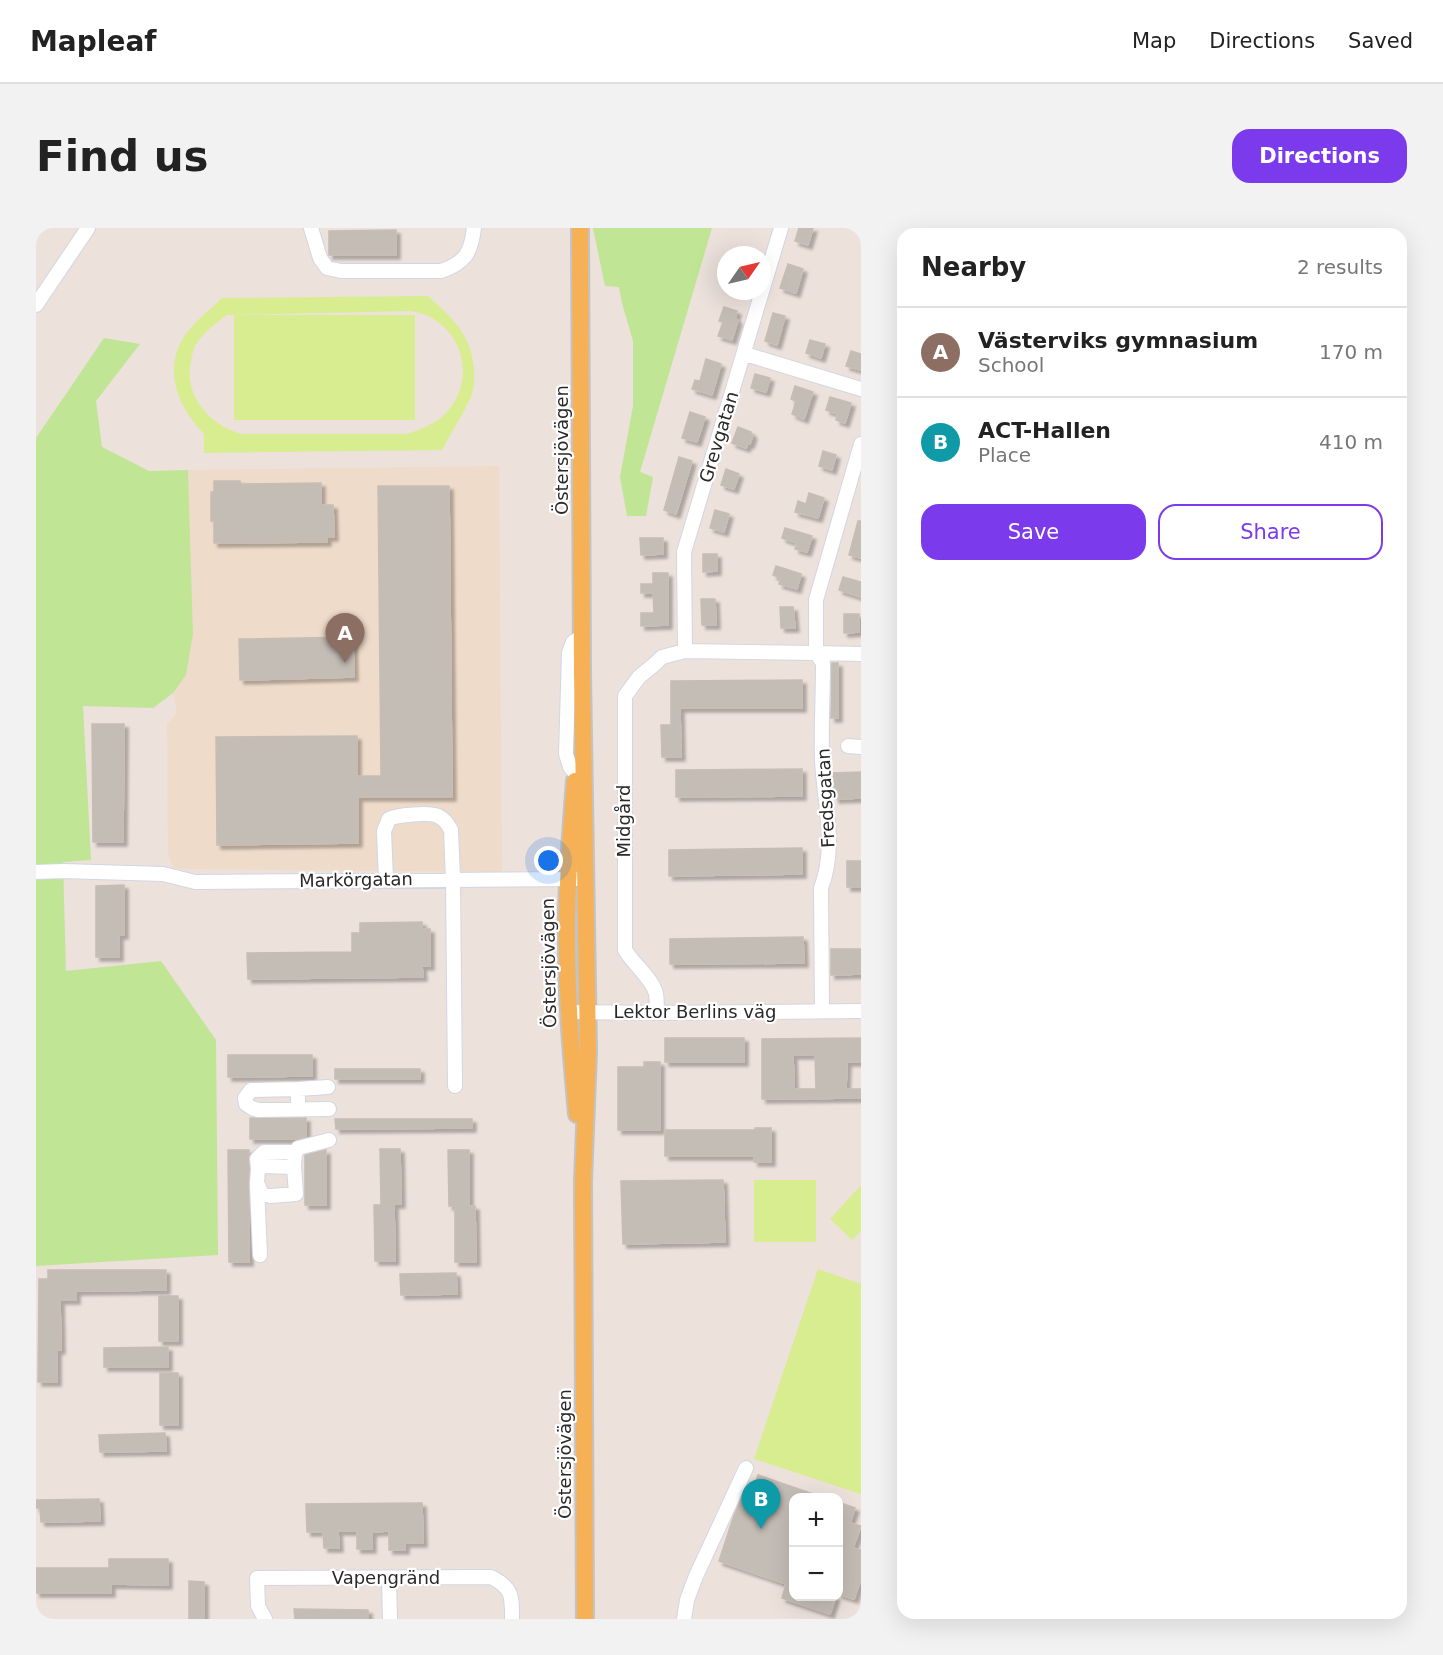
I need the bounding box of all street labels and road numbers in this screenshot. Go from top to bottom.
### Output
street label: Östersjövägen [551,385,572,515]
street label: Grevgatan [695,389,742,485]
street label: Fredsgatan [812,748,839,848]
street label: Midgård [613,785,634,857]
street label: Markörgatan [299,868,413,891]
street label: Östersjövägen [537,898,560,1028]
street label: Lektor Berlins väg [614,1001,776,1022]
street label: Östersjövägen [554,1389,575,1519]
street label: Vapengränd [332,1567,440,1588]

